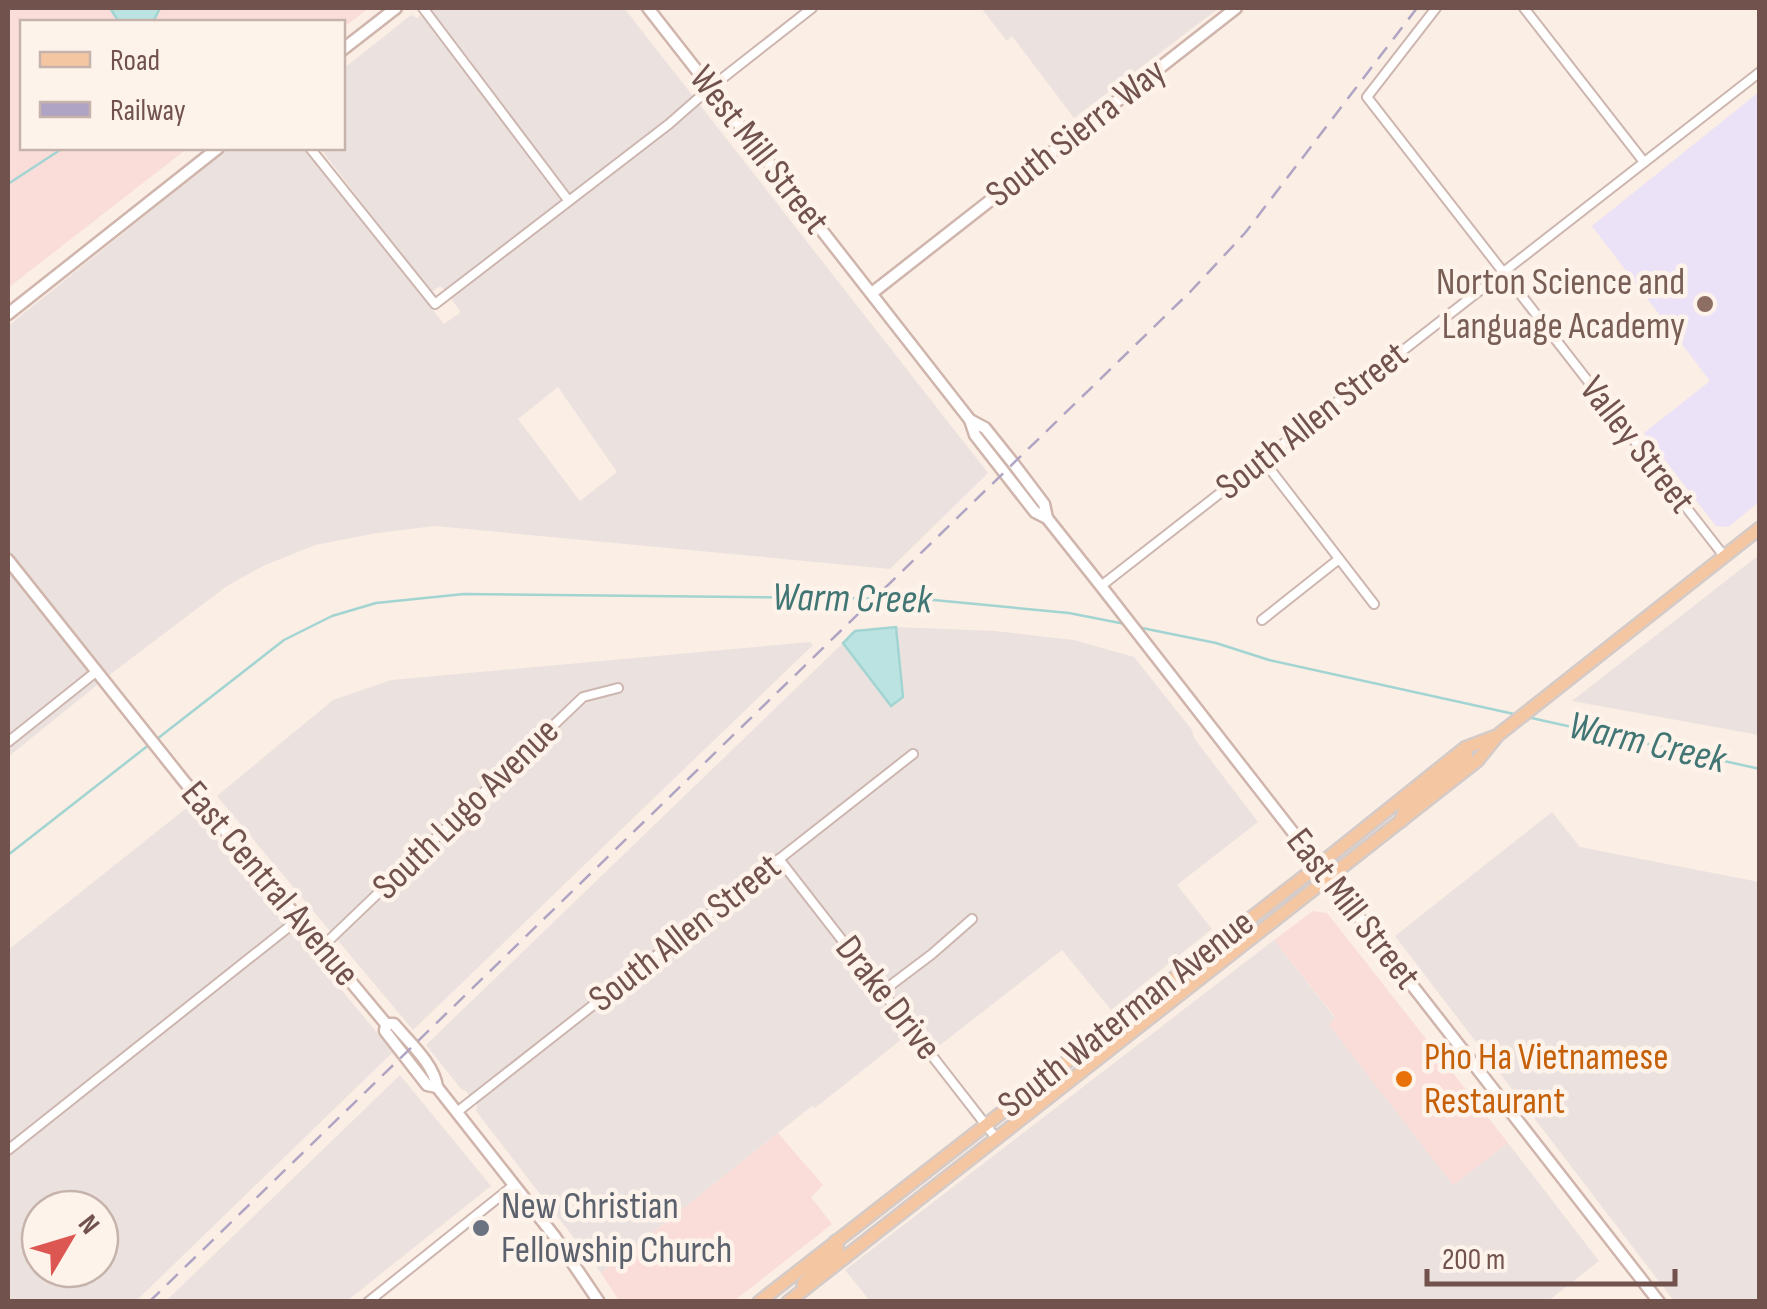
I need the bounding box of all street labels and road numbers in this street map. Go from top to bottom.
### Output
street label: South Sierra Way [977,49,1175,217]
street label: West Mill Street [680,57,838,243]
street label: South Allen Street [1207,332,1417,510]
street label: Valley Street [1570,368,1704,522]
street label: South Lugo Avenue [364,709,568,909]
street label: East Central Avenue [171,772,369,996]
street label: East Mill Street [1276,820,1430,998]
street label: South Allen Street [580,844,790,1022]
street label: South Waterman Avenue [989,900,1263,1128]
street label: Drake Drive [826,927,950,1069]

